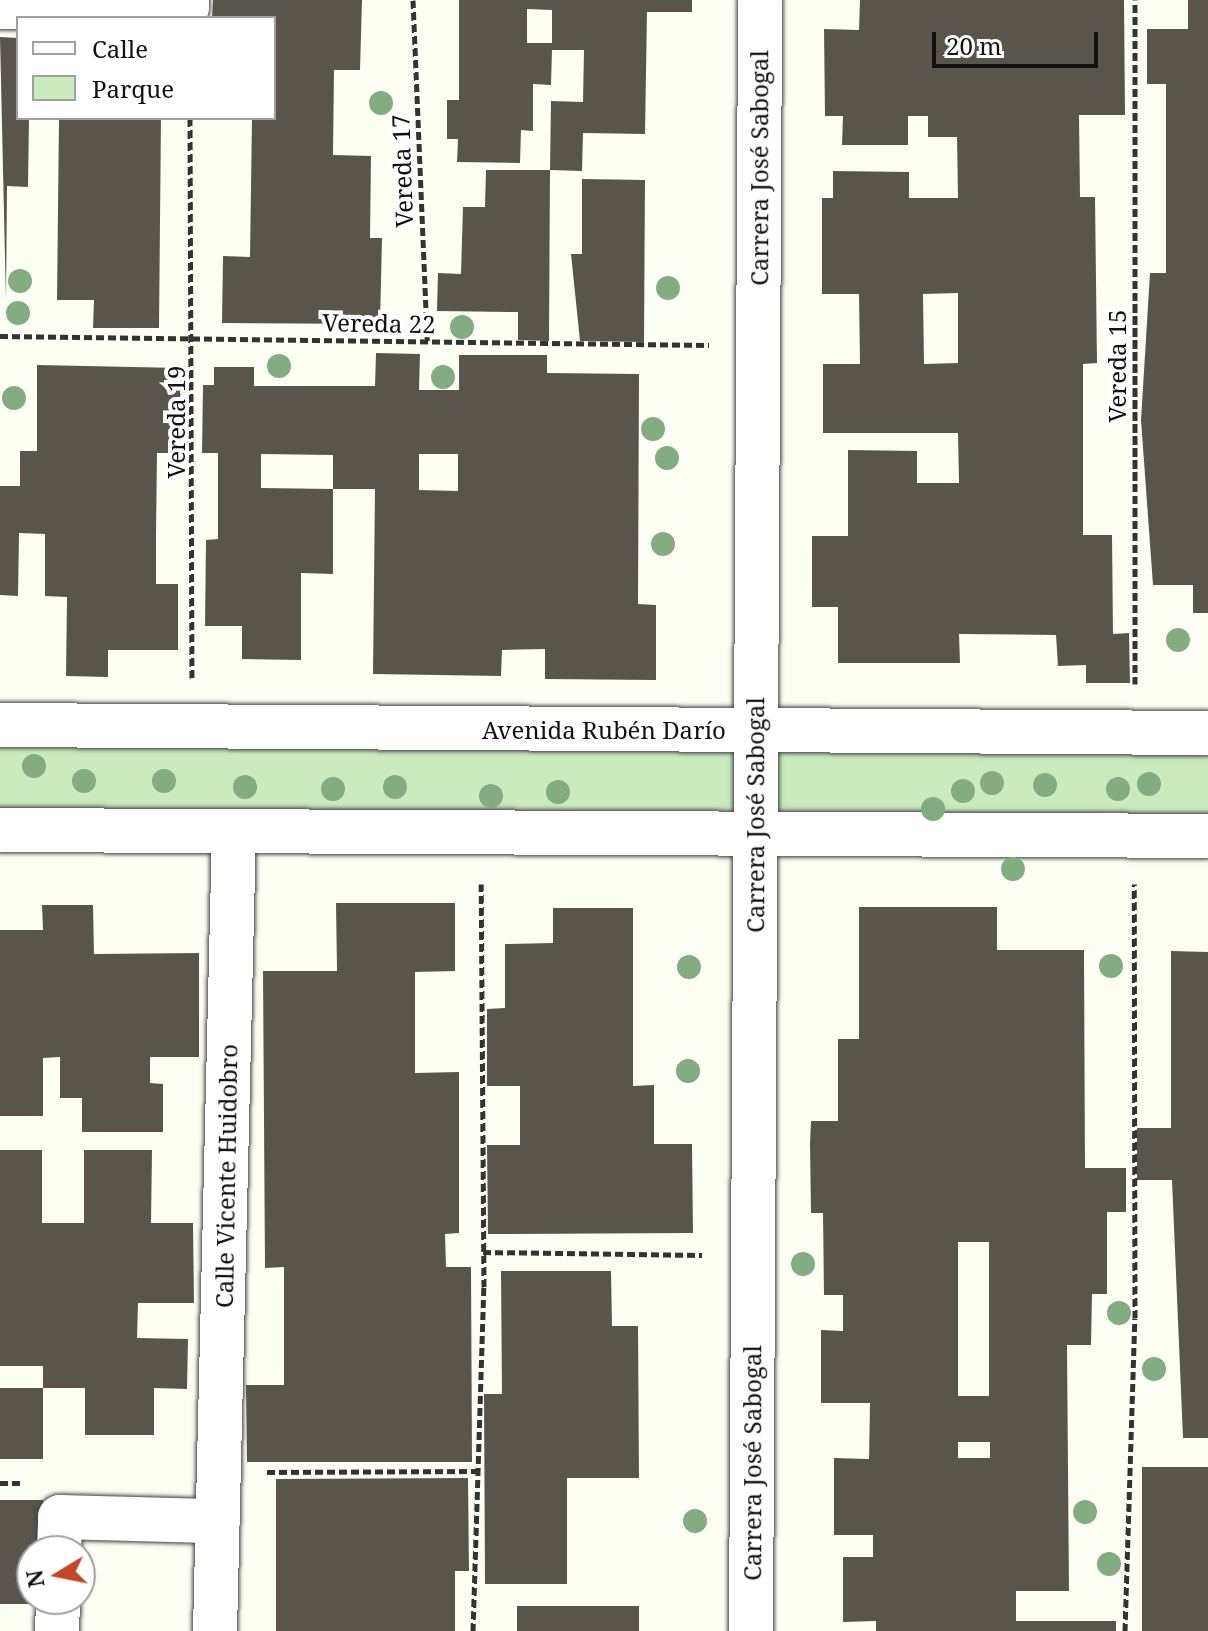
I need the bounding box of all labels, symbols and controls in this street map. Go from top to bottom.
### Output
legend [16,16,276,120]
scale bar [936,16,1102,66]
text: 20 m [946,29,1002,62]
text: Calle [92,32,148,65]
street label: Carrera José Sabogal [745,50,773,286]
text: Parque [92,72,174,105]
street label: Vereda 17 [386,114,418,228]
street label: Vereda 22 [322,308,436,338]
street label: Vereda 15 [1103,309,1131,423]
street label: Vereda 19 [162,365,190,479]
street label: Carrera José Sabogal [741,697,769,933]
street label: Avenida Rubén Darío [482,716,726,744]
street label: Calle Vicente Huidobro [209,1044,243,1308]
street label: Carrera José Sabogal [738,1345,766,1581]
north arrow [16,1535,96,1615]
text: N [18,1568,51,1590]

